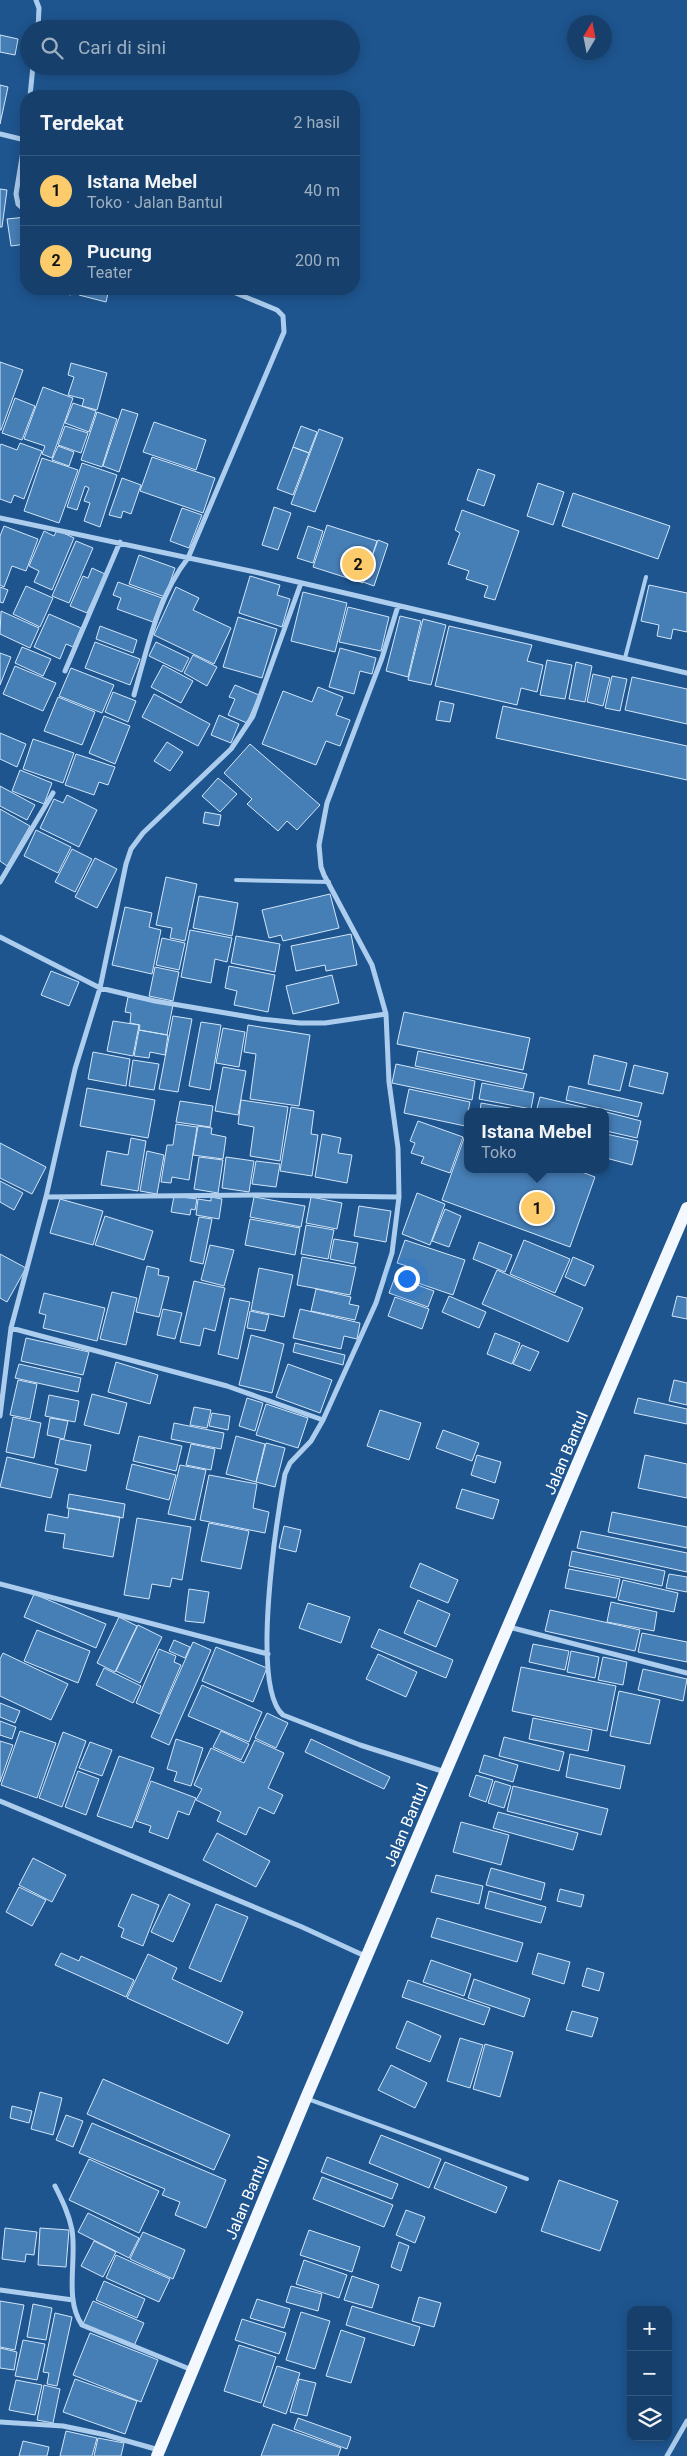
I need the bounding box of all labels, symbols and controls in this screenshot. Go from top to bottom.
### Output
north arrow [567,15,612,60]
search box [20,20,360,75]
icon: search [38,34,66,62]
text: Cari di sini [78,36,166,59]
text: Terdekat [40,111,124,135]
text: 2 hasil [293,113,340,132]
text: Istana Mebel [87,170,197,193]
text: 1 [51,181,61,200]
text: 40 m [304,181,340,200]
text: Toko · Jalan Bantul [87,193,223,212]
text: Pucung [87,240,152,263]
text: 2 [51,251,61,270]
text: 200 m [295,251,340,270]
text: Teater [87,263,132,282]
pin: 2 [342,545,374,583]
popup [464,1108,609,1173]
text: Istana Mebel [481,1120,592,1143]
text: Toko [481,1143,516,1162]
pin: 1 [521,1189,553,1227]
your location [394,1266,420,1292]
street label: Jalan Bantul [540,1409,592,1497]
street label: Jalan Bantul [380,1781,432,1869]
street label: Jalan Bantul [221,2154,273,2242]
map controls [627,2306,672,2441]
button: + [627,2306,672,2351]
button: − [627,2351,672,2396]
button: layers [627,2396,672,2441]

